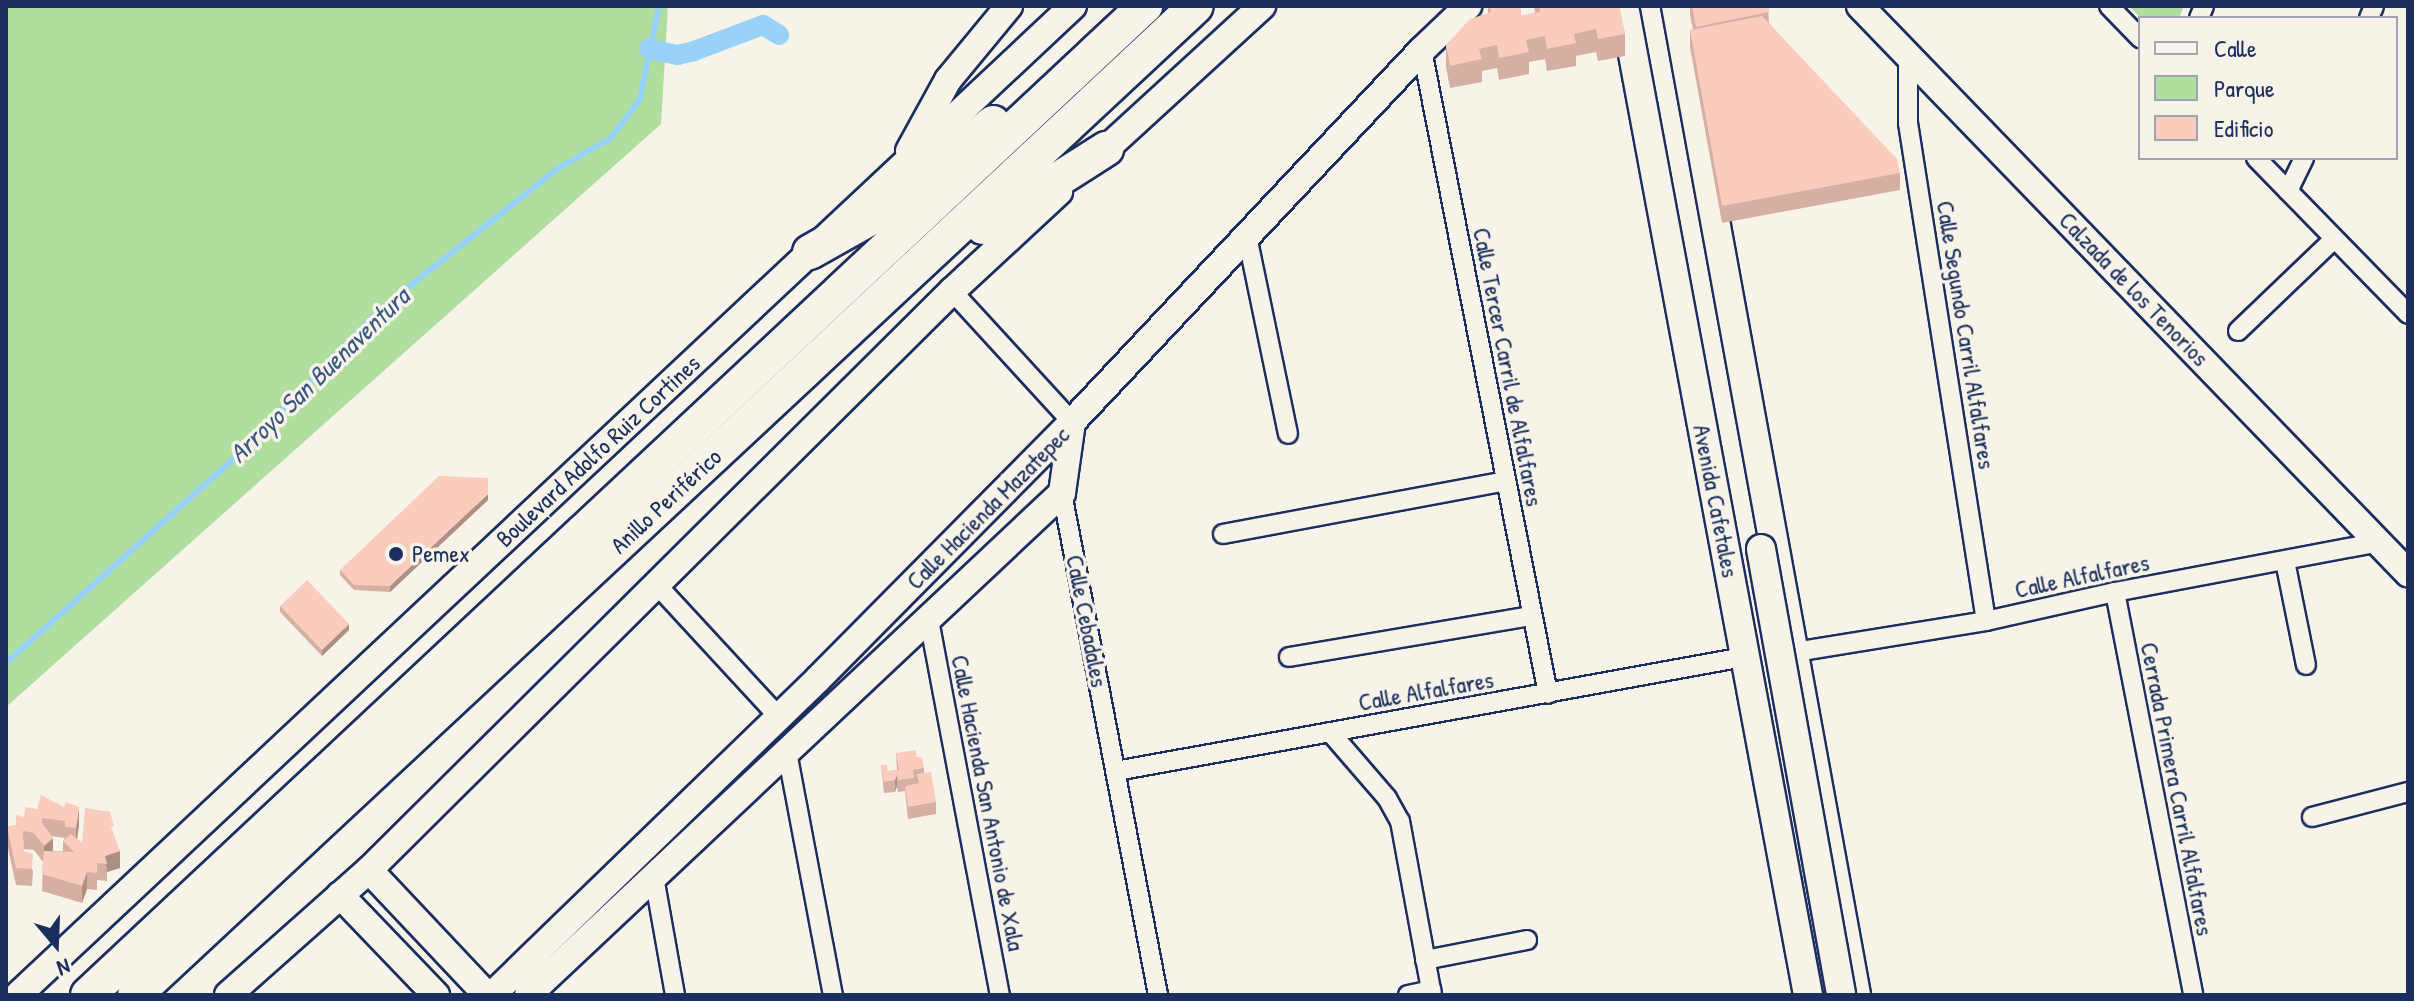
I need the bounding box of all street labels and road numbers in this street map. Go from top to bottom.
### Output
street label: Calle Segundo Carril Alfalfares [1931,199,2001,471]
street label: Calzada de los Tenorios [2053,206,2215,372]
street label: Calle Tercer Carril de Alfalfares [1467,225,1549,509]
street label: Boulevard Adolfo Ruiz Cortines [490,349,706,553]
street label: Calle Hacienda Mazatepec [901,421,1075,595]
street label: Avenida Cafetales [1687,422,1745,580]
street label: Anillo Periférico [605,442,727,560]
street label: Calle Alfalfares [2012,548,2152,604]
street label: Calle Cebadales [1060,553,1114,689]
street label: Cerrada Primera Carril Alfalfares [2134,640,2220,938]
street label: Calle Hacienda San Antonio de Xala [945,653,1031,953]
street label: Calle Alfalfares [1356,665,1496,717]

